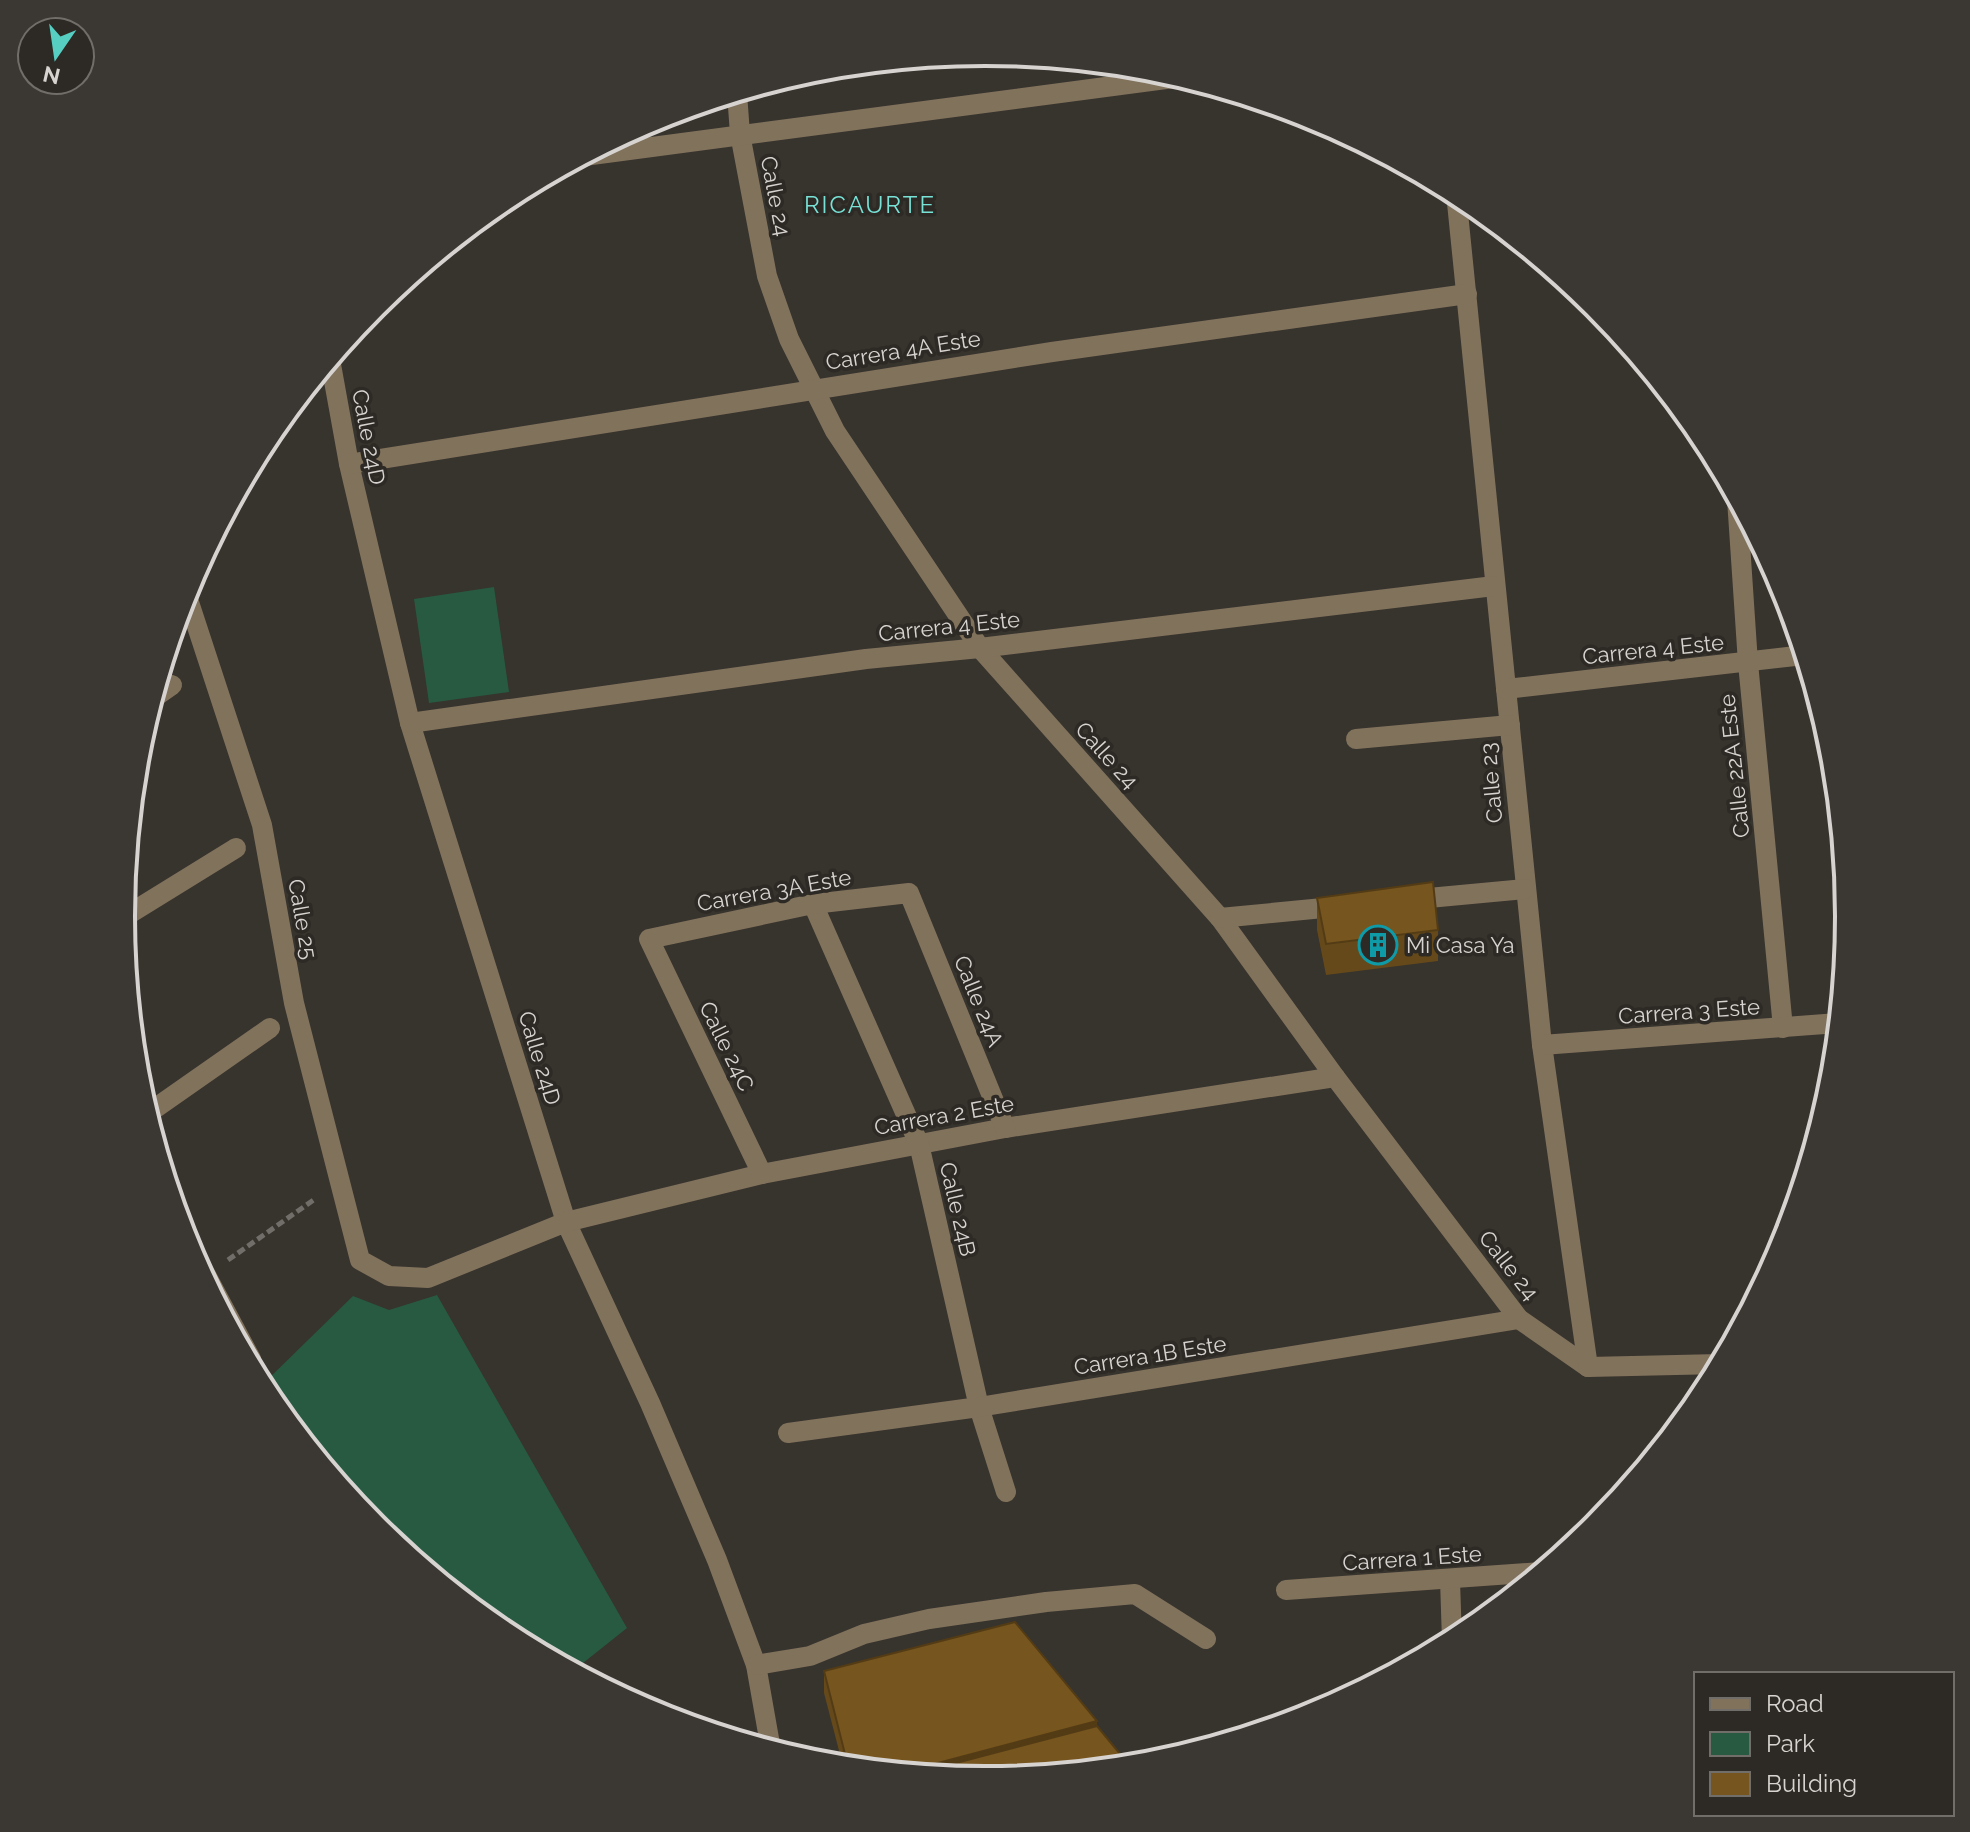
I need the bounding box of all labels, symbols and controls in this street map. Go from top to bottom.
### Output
north arrow [16,16,96,96]
text: N [40,61,63,90]
street label: Calle 24 [756,154,796,238]
district label: RICAURTE [804,190,936,219]
street label: Carrera 4A Este [824,325,982,375]
street label: Calle 24D [347,387,391,487]
street label: Carrera 4 Este [877,606,1021,646]
street label: Carrera 4 Este [1581,629,1725,669]
street label: Calle 22A Este [1714,693,1754,839]
street label: Calle 24 [1070,716,1144,794]
street label: Calle 23 [1475,742,1507,824]
street label: Carrera 3A Este [695,864,853,916]
street label: Calle 25 [283,877,323,961]
building icon: Mi Casa Ya [1357,924,1399,966]
place label: Mi Casa Ya [1406,932,1515,958]
street label: Calle 24A [949,952,1009,1050]
street label: Carrera 3 Este [1617,993,1761,1029]
street label: Calle 24C [694,997,760,1095]
street label: Calle 24D [513,1008,567,1108]
street label: Carrera 2 Este [872,1090,1016,1140]
street label: Calle 24B [935,1159,981,1259]
street label: Calle 24 [1474,1225,1544,1305]
street label: Carrera 1B Este [1072,1330,1228,1380]
street label: Carrera 1 Este [1342,1540,1483,1576]
legend [1694,1672,1954,1816]
text: Road [1766,1689,1824,1718]
text: Park [1766,1729,1815,1758]
text: Building [1766,1769,1857,1798]

